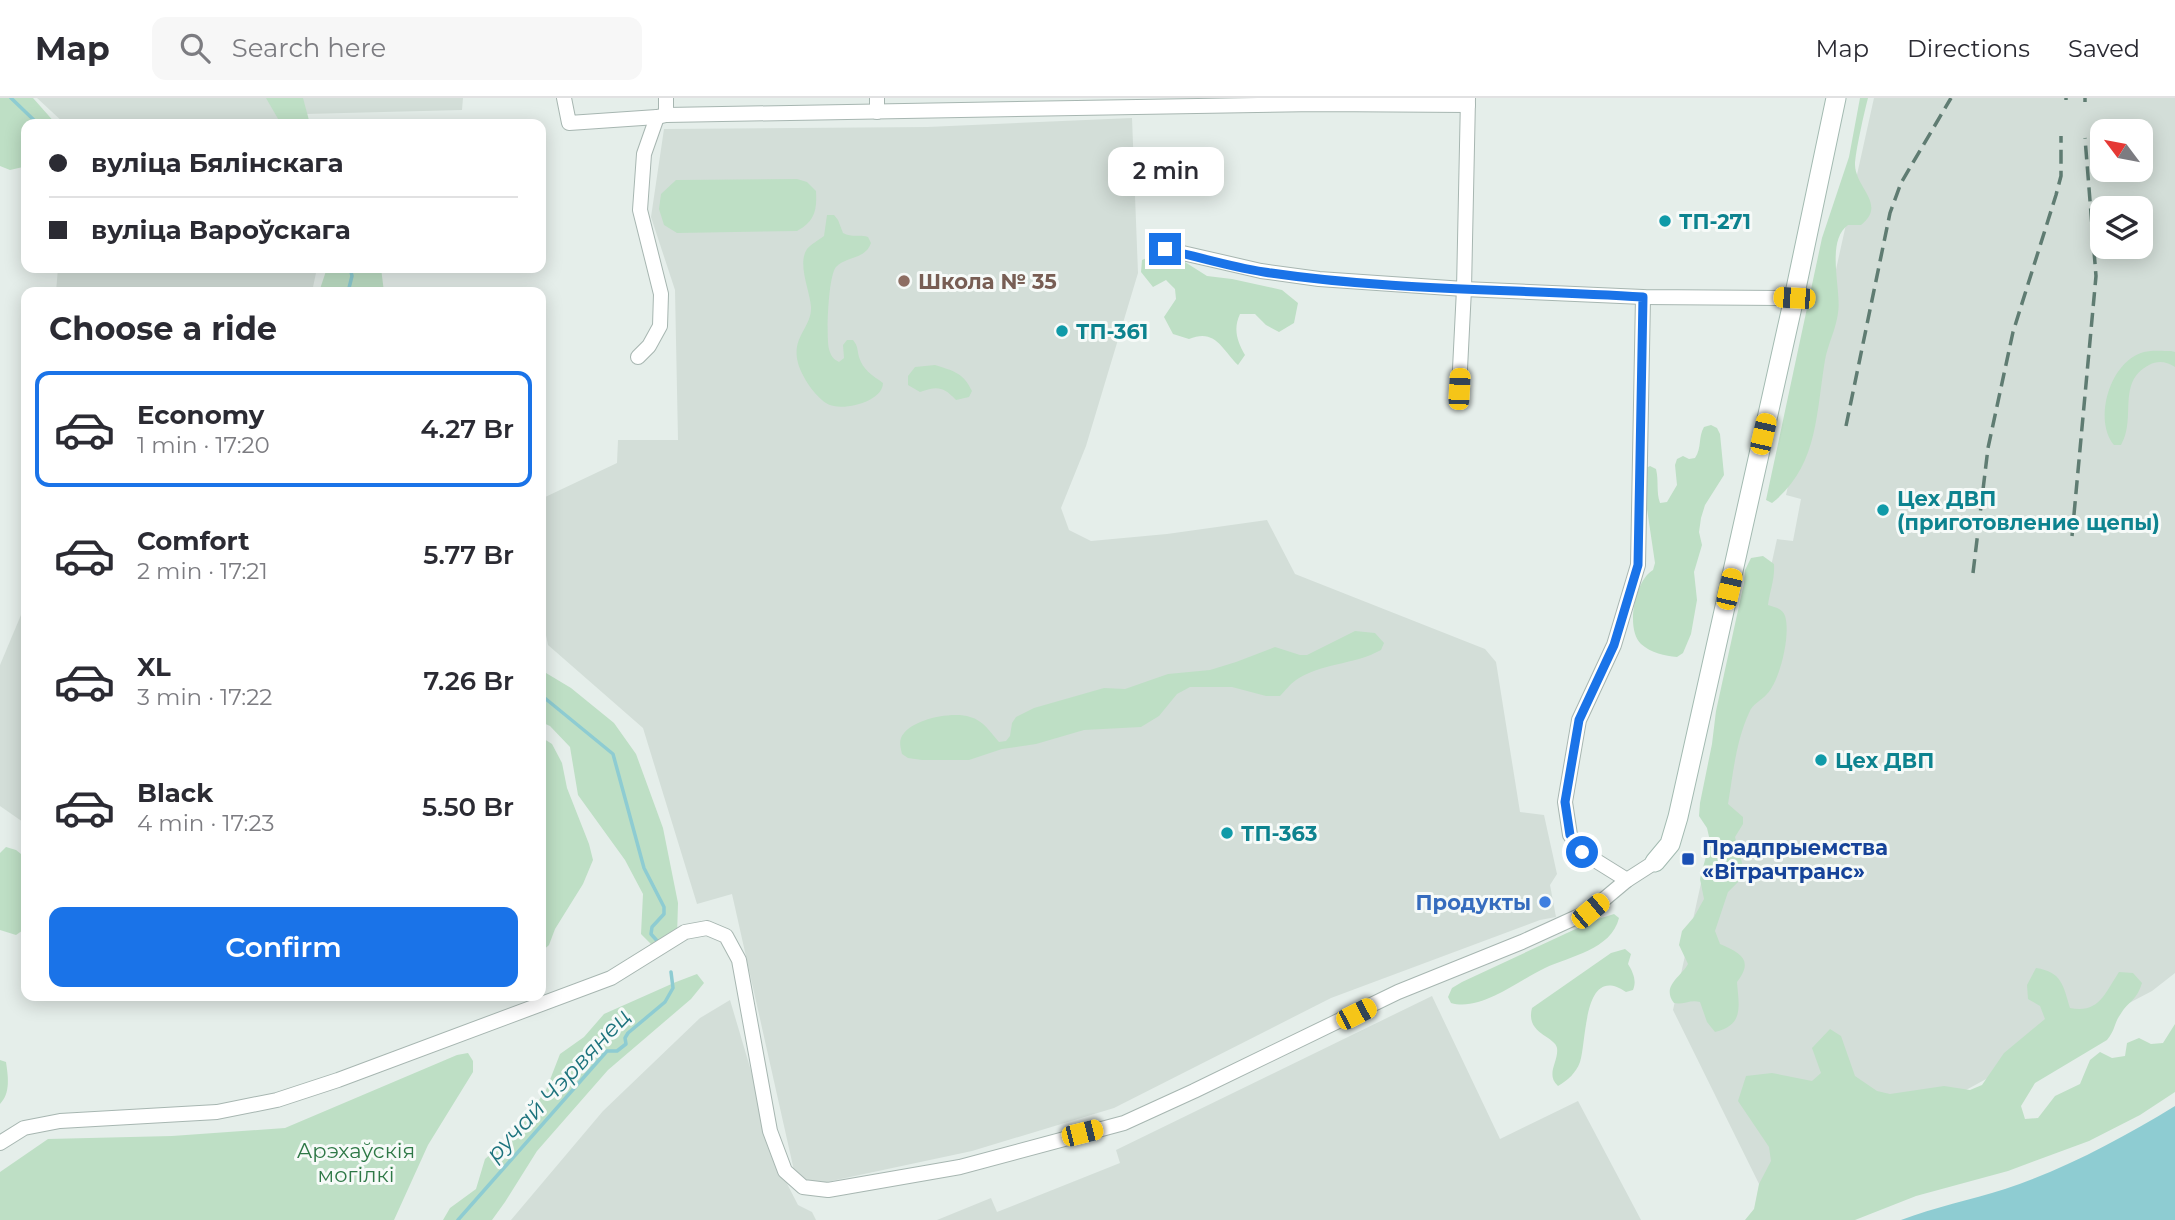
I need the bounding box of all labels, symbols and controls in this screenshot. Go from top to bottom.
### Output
search box [152,17,642,80]
text: Map [35,28,110,68]
icon: search [176,29,214,67]
text: Search here [232,32,386,64]
text: Map [1816,34,1869,63]
text: Directions [1907,34,2030,63]
text: Saved [2068,34,2140,63]
north arrow [2090,119,2152,182]
map controls [2090,119,2153,259]
text: вуліца Бялінскага [91,147,343,179]
callout: 2 min [1107,148,1223,197]
text: 2 min [1133,157,1199,185]
button: layers [2090,196,2153,259]
place label: ТП-271 [1679,209,1751,234]
marker: ТП-271 [1657,213,1673,229]
text: вуліца Вароўскага [91,214,351,246]
route end [1149,233,1181,265]
place label: Школа № 35 [918,269,1057,294]
marker: Школа № 35 [896,273,912,289]
car [1773,286,1816,310]
text: Choose a ride [49,309,277,348]
place label: ТП-361 [1076,319,1148,344]
marker: ТП-361 [1054,323,1070,339]
car [1448,367,1471,411]
icon: car [53,398,116,461]
text: Economy [137,399,264,431]
car [1749,411,1778,457]
text: 4.27 Br [420,413,514,445]
text: 1 min · 17:20 [137,431,270,459]
place label: Цех ДВП (приготовление щепы) [1897,486,2160,535]
marker: Цех ДВП (приготовление щепы) [1875,502,1891,518]
icon: car [53,524,116,587]
text: Comfort [137,525,249,557]
text: 5.77 Br [423,539,514,571]
text: 2 min · 17:21 [137,557,268,585]
car [1715,566,1744,612]
icon: car [53,650,116,713]
text: XL [137,651,171,683]
text: 7.26 Br [424,665,514,697]
text: 3 min · 17:22 [137,683,272,711]
place label: Цех ДВП [1835,748,1934,773]
marker: Цех ДВП [1813,752,1829,768]
icon: car [53,776,116,839]
text: Black [137,777,213,809]
text: 5.50 Br [422,791,514,823]
text: 4 min · 17:23 [137,809,275,837]
place label: ТП-363 [1241,821,1317,846]
marker: ТП-363 [1219,825,1235,841]
place label: Прадпрыемства «Вітрачтранс» [1702,835,1888,884]
route start [1566,836,1598,868]
marker: Прадпрыемства «Вітрачтранс» [1680,851,1696,867]
car [1568,889,1613,933]
place label: Продукты [1416,890,1531,915]
marker: Продукты [1537,894,1553,910]
button: Confirm [49,907,518,987]
car [1333,995,1380,1033]
water label: ручай Чэрвянец [480,1003,636,1167]
car [1060,1118,1105,1148]
park label: Арэхаўскія могілкі [297,1138,415,1187]

